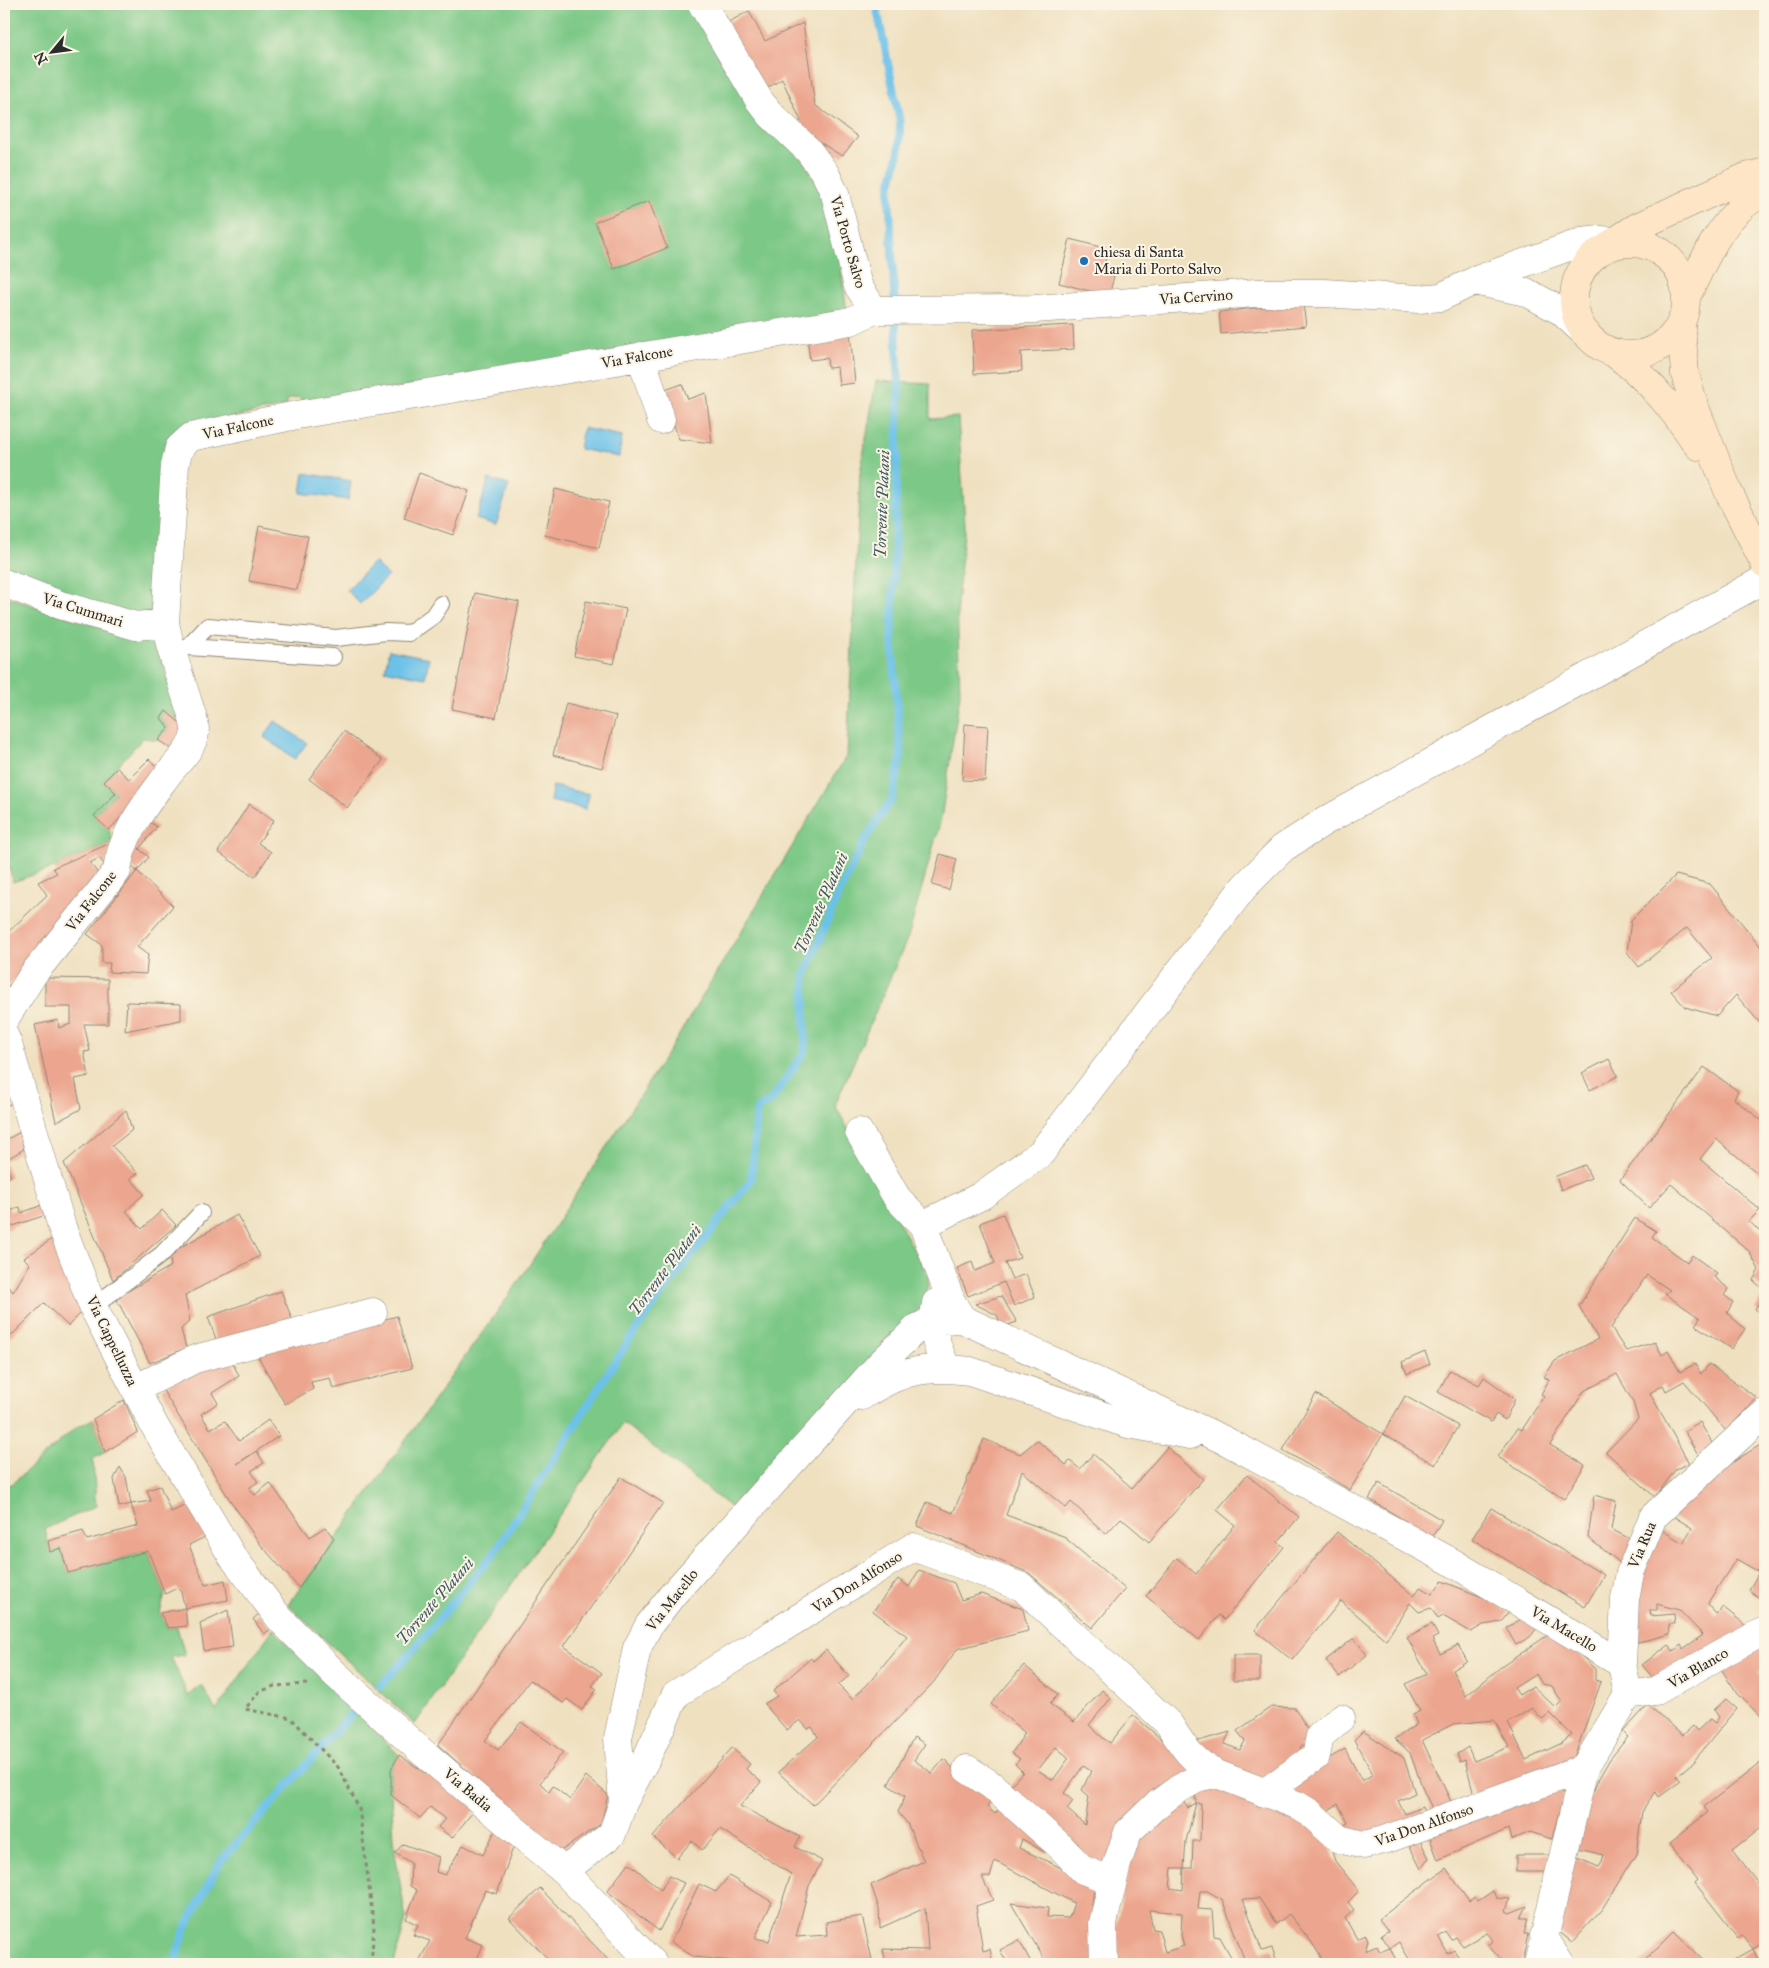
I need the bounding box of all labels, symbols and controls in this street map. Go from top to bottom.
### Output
north arrow [28,28,78,78]
text: N [31,49,51,67]
street label: Via Porto Salvo [826,193,870,291]
place label: chiesa di Santa Maria di Porto Salvo [1094,243,1222,278]
marker: chiesa di Santa Maria di Porto Salvo [1078,255,1090,267]
street label: Via Cervino [1158,285,1234,309]
street label: Via Falcone [599,342,674,372]
street label: Via Falcone [200,411,275,444]
water label: Torrente Platani [871,449,893,558]
street label: Via Cummari [39,589,126,631]
water label: Torrente Platani [790,849,852,956]
street label: Via Falcone [61,867,120,936]
water label: Torrente Platani [625,1221,705,1319]
street label: Via Cappelluzza [82,1292,142,1390]
street label: Via Rua [1624,1518,1660,1572]
street label: Via Don Alfonso [808,1547,906,1617]
water label: Torrente Platani [392,1554,478,1648]
street label: Via Macello [641,1565,702,1636]
street label: Via Macello [1527,1602,1601,1656]
street label: Via Blanco [1664,1643,1732,1693]
street label: Via Badia [439,1764,497,1816]
street label: Via Don Alfonso [1371,1800,1476,1851]

